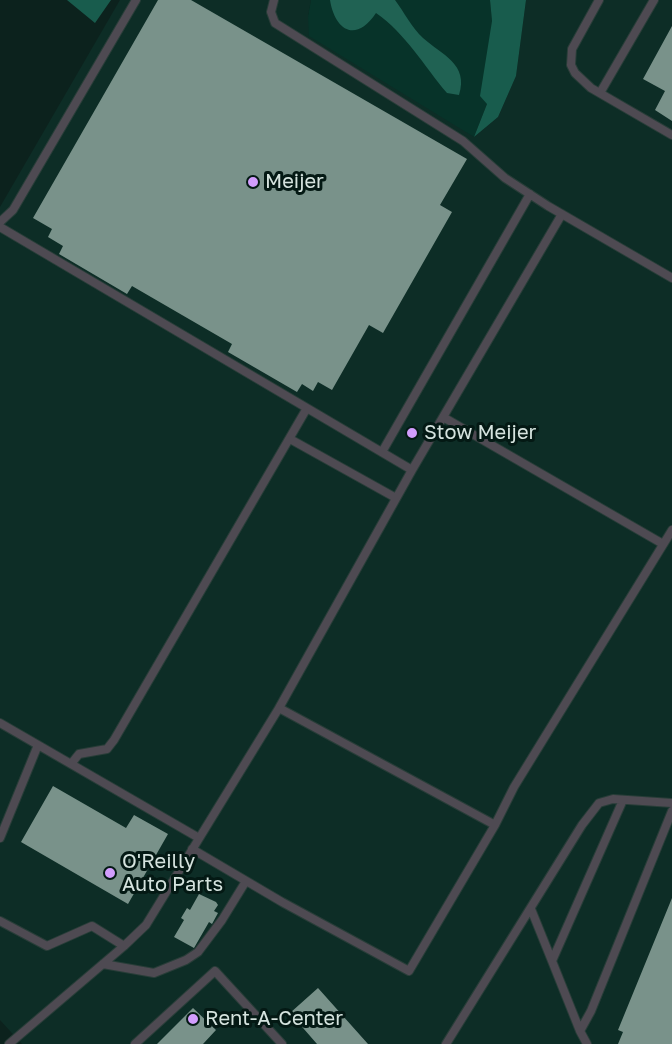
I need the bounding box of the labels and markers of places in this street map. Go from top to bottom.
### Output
place label: Meijer [265,170,324,194]
marker: Meijer [246,175,260,189]
place label: Stow Meijer [424,421,536,445]
marker: Stow Meijer [405,426,419,440]
place label: O'Reilly Auto Parts [122,850,223,897]
marker: O'Reilly Auto Parts [103,866,117,880]
place label: Rent-A-Center [205,1007,343,1031]
marker: Rent-A-Center [186,1012,200,1026]

